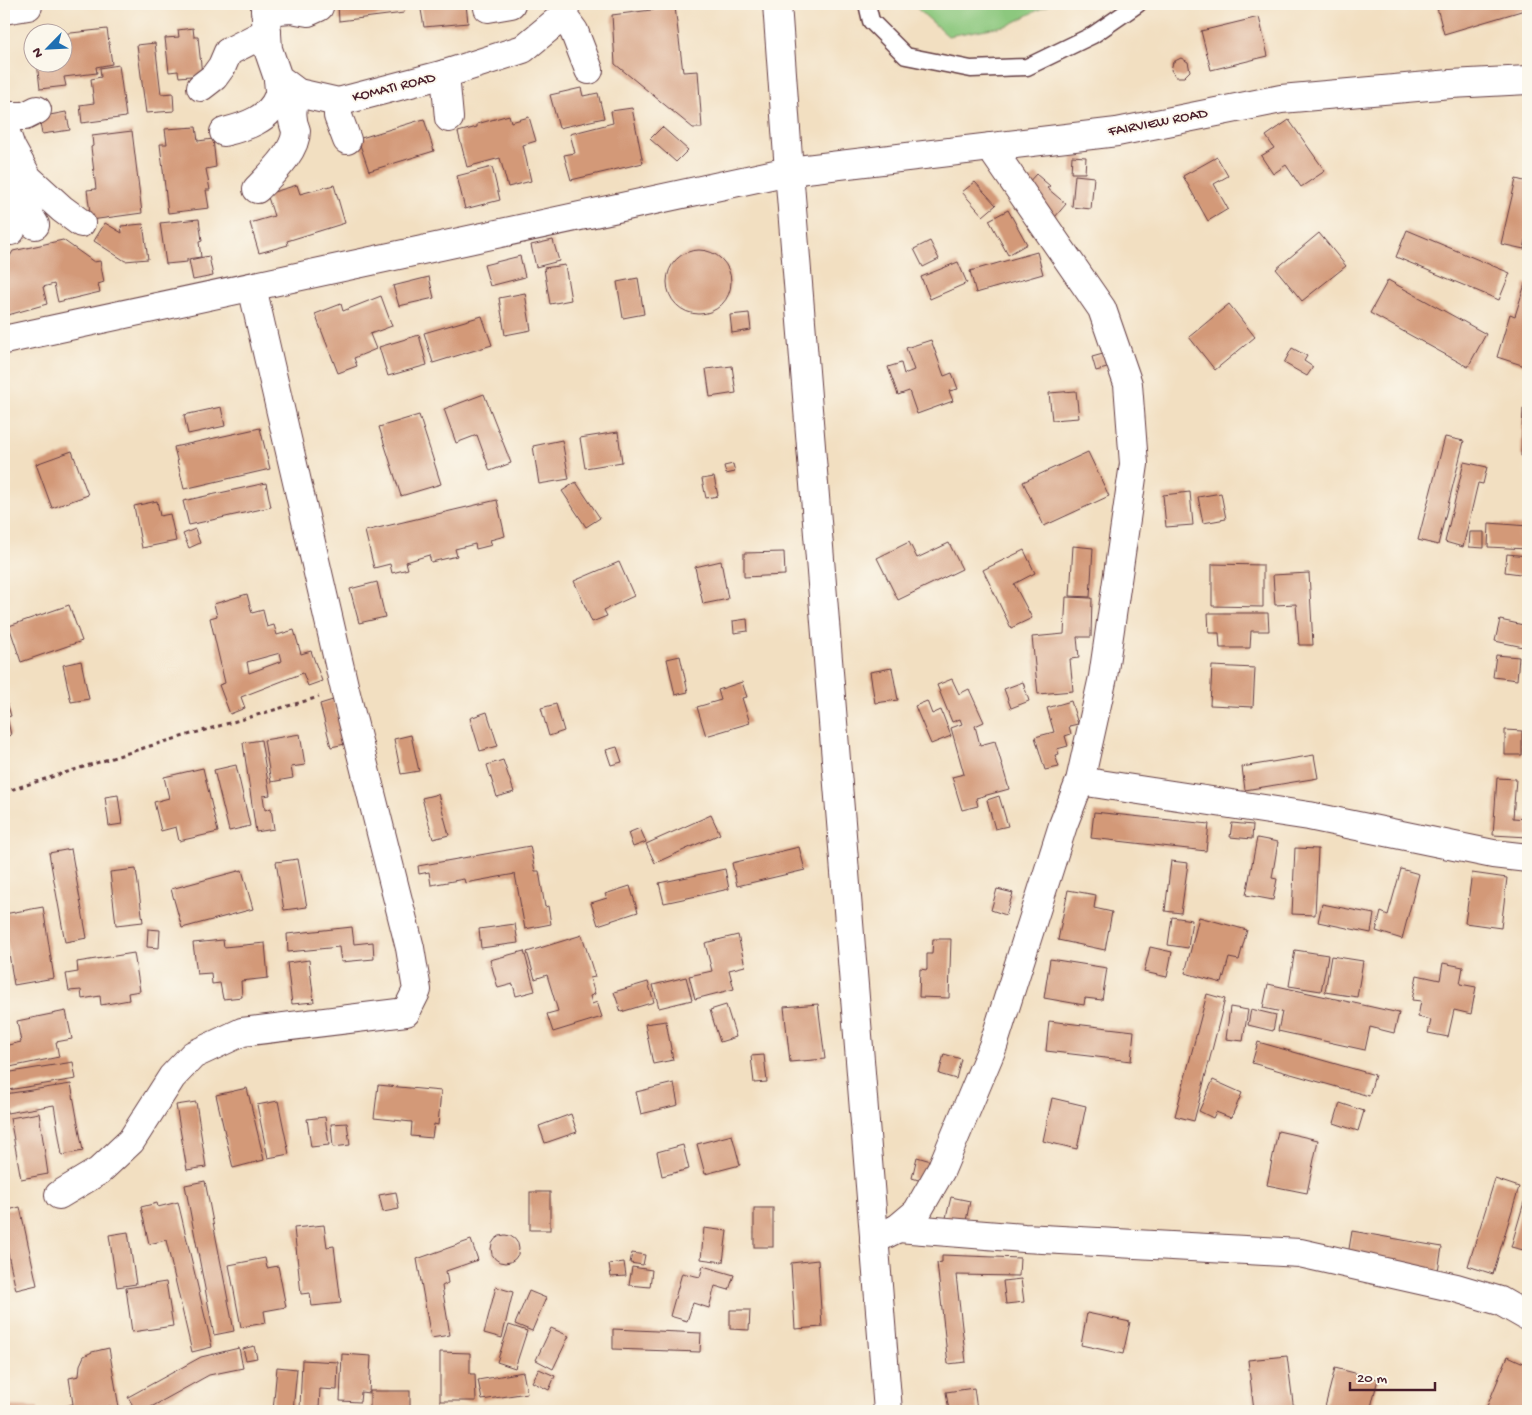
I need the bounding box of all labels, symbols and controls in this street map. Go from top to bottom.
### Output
north arrow [22,22,72,72]
text: N [29,45,48,60]
street label: KOMATI ROAD [351,69,438,107]
street label: FAIRVIEW ROAD [1106,104,1210,142]
scale bar [1350,1360,1434,1392]
text: 20 m [1357,1370,1387,1388]

